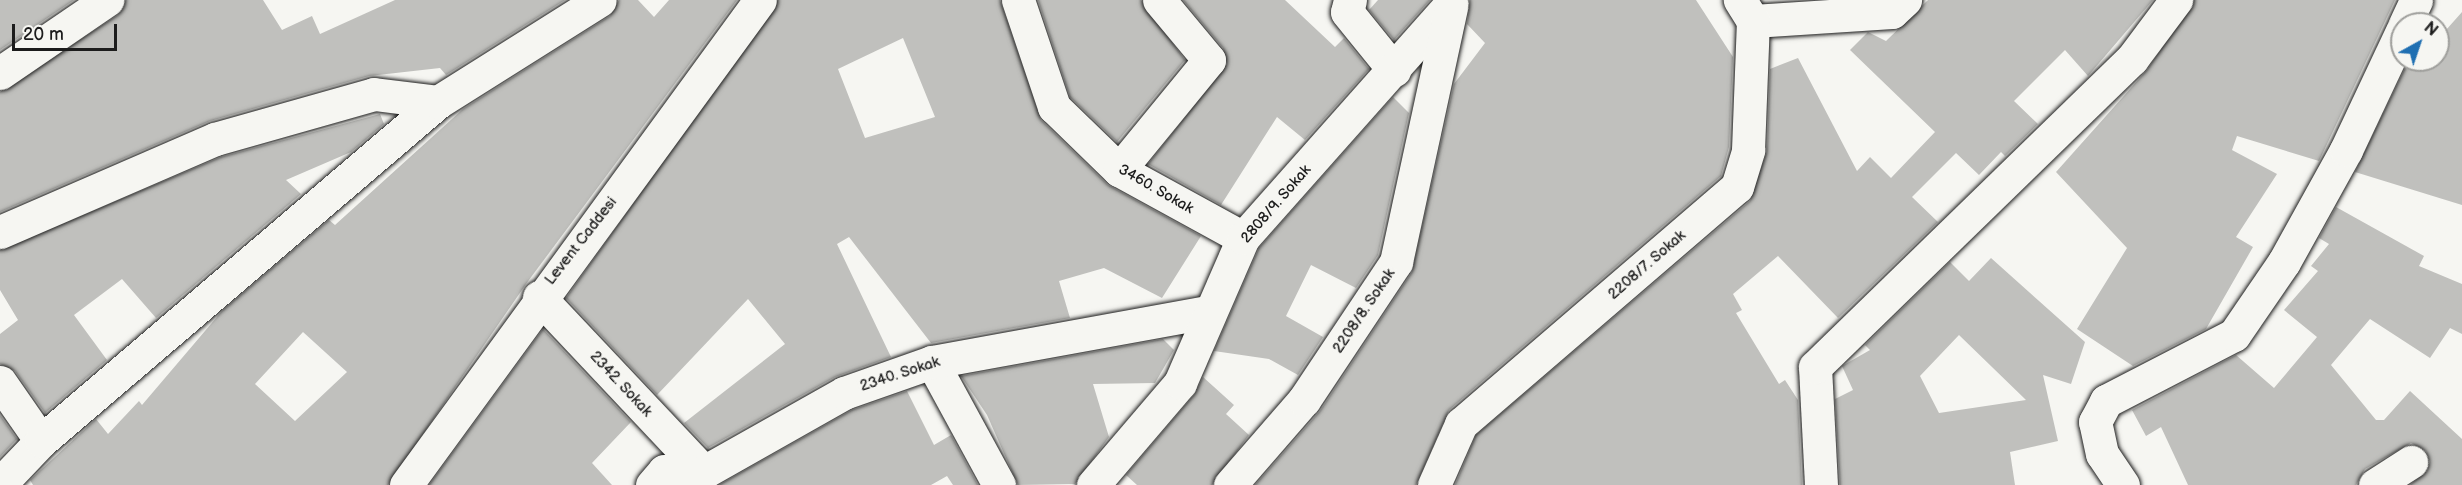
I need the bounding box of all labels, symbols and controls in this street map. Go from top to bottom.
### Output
scale bar [15,12,120,50]
north arrow [2390,12,2450,72]
text: N [2420,18,2441,41]
text: 20 m [23,24,64,45]
street label: 3460. Sokak [1115,160,1197,218]
street label: 2808/9. Sokak [1237,161,1315,247]
street label: Levent Caddesi [541,194,621,288]
street label: 2208/7. Sokak [1605,226,1689,304]
street label: 2208/8. Sokak [1329,265,1399,357]
street label: 2342. Sokak [586,347,656,421]
street label: 2340. Sokak [858,353,942,395]

